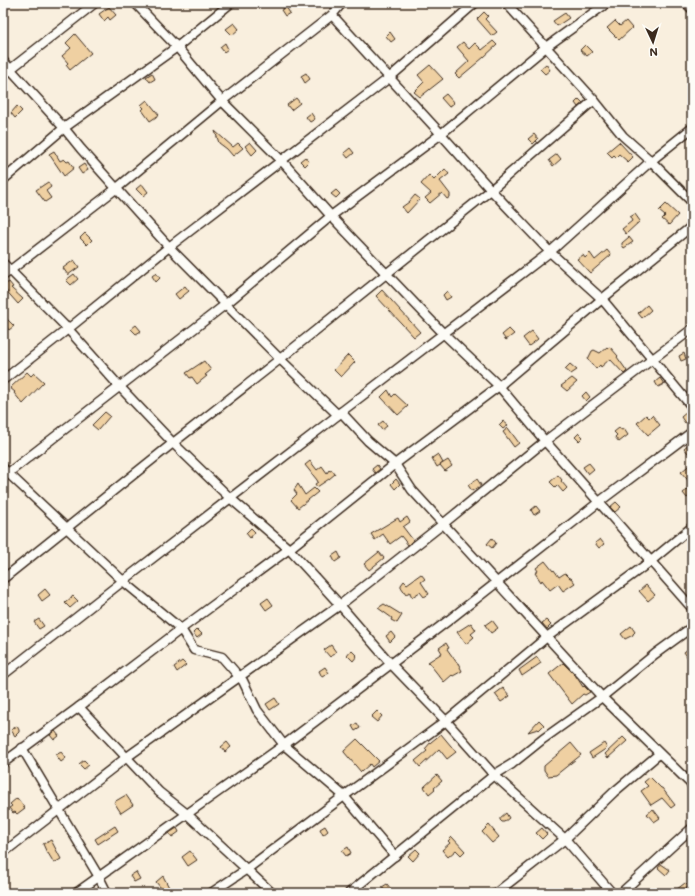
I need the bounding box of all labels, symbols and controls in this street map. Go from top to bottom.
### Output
north arrow [633,22,673,62]
text: N [649,45,658,60]

